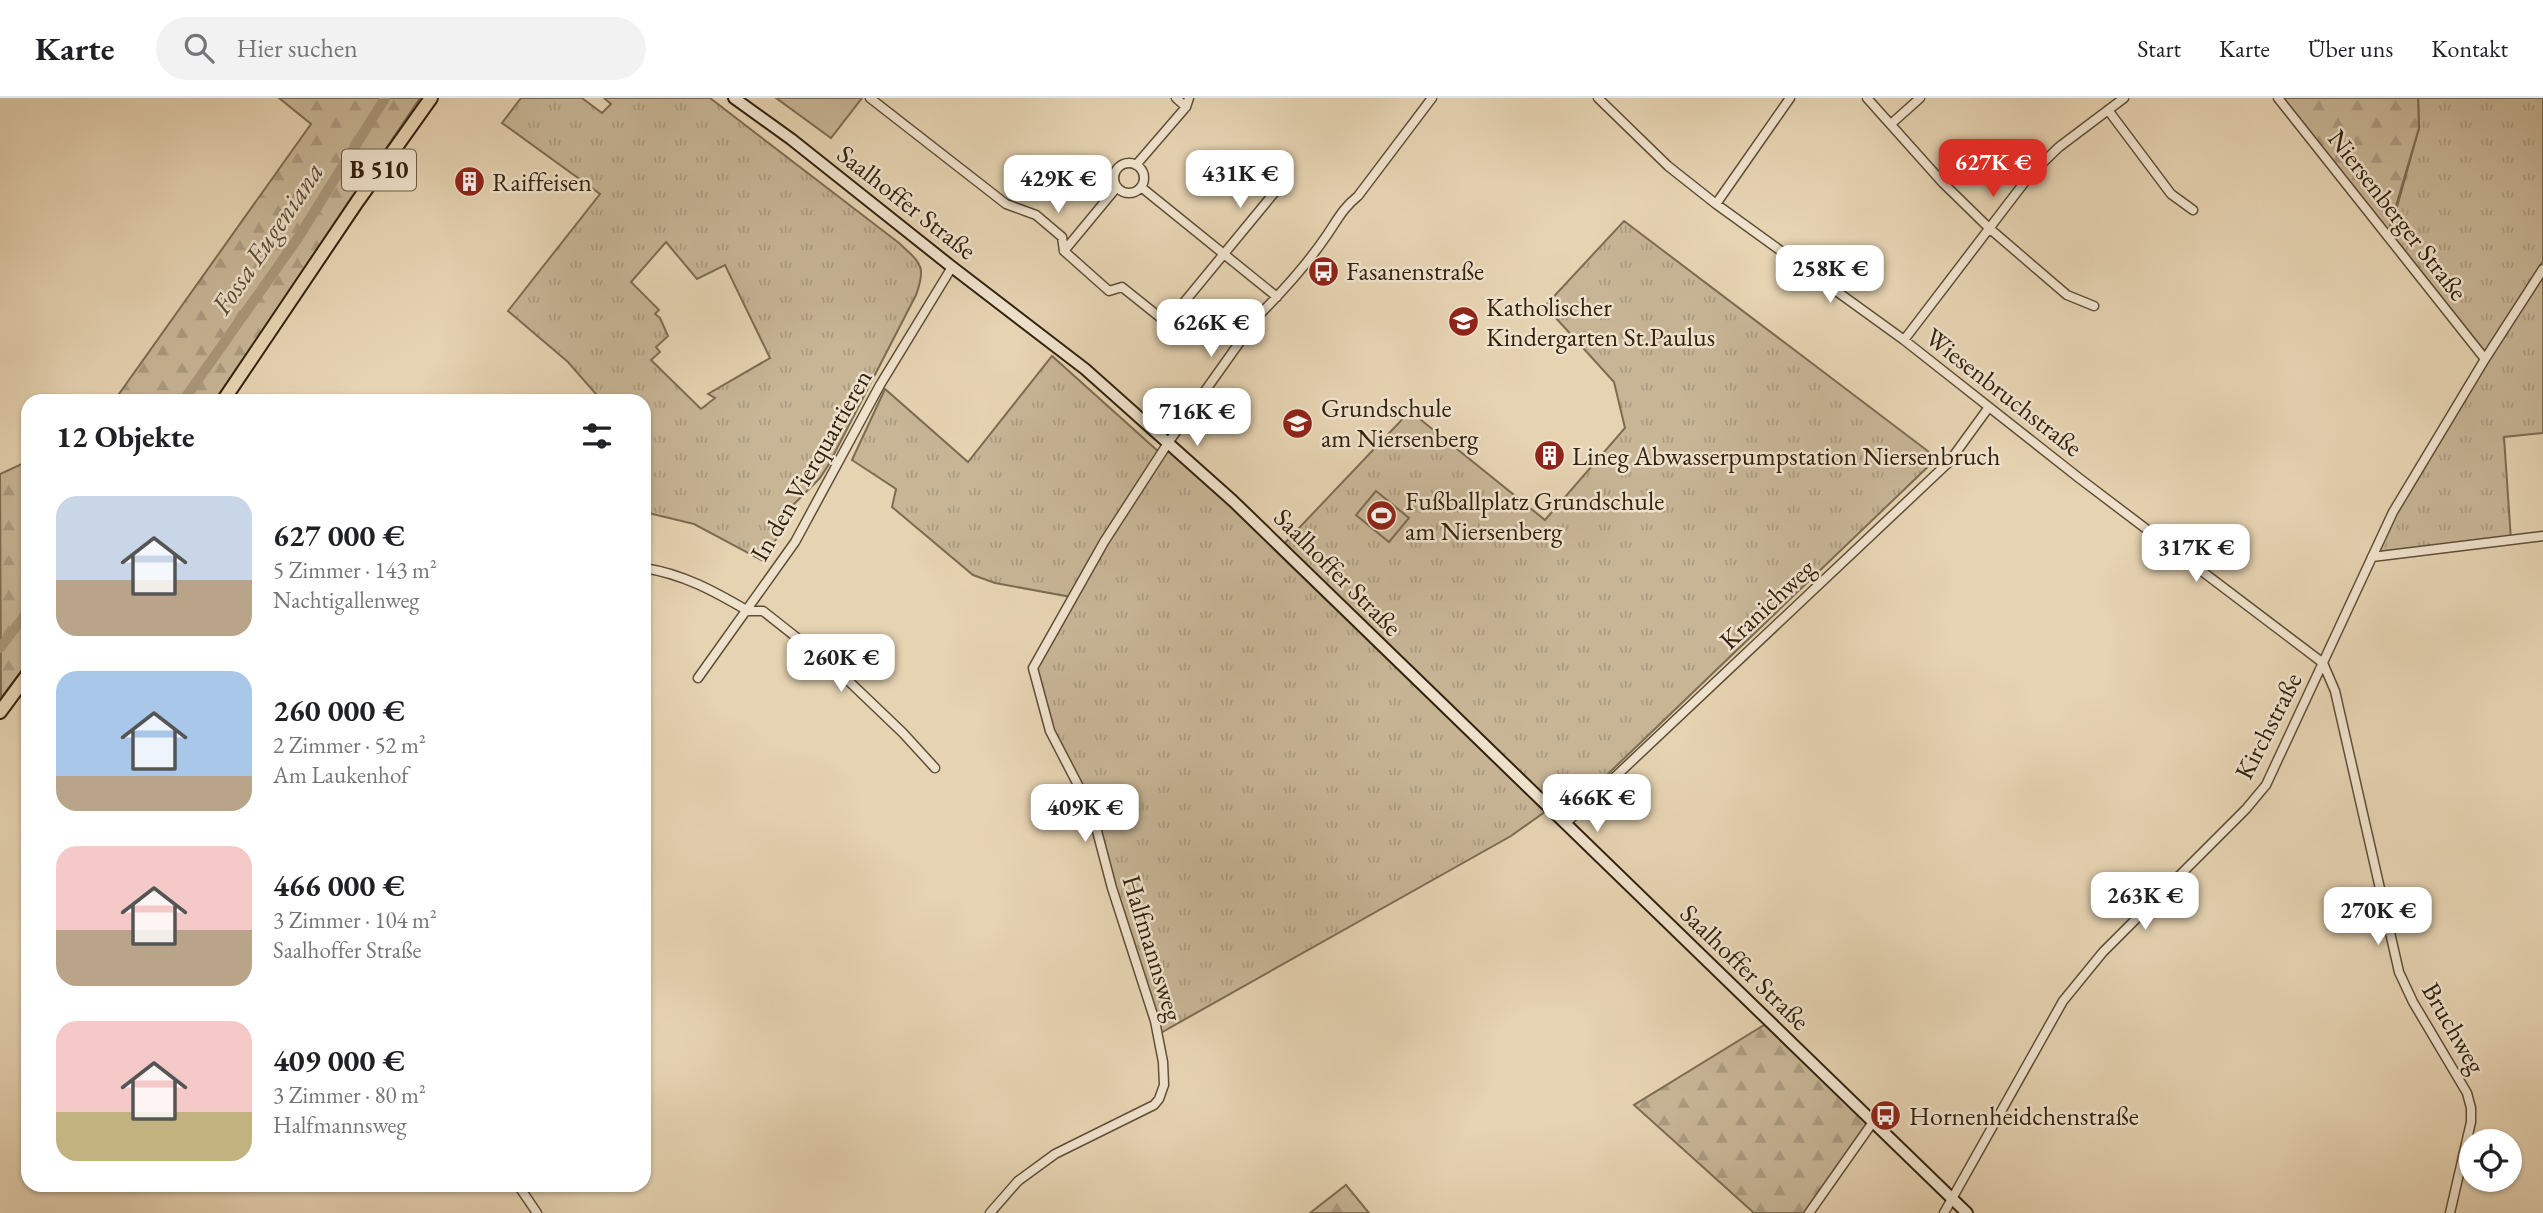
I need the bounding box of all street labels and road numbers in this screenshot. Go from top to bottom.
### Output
street label: Niersenberger Straße [2321,123,2475,307]
street label: Saalhoffer Straße [830,137,984,267]
road number: B 510 [342,150,416,190]
street label: Wiesenbruchstraße [1918,320,2090,464]
street label: In den Vierquartieren [742,363,880,567]
street label: Saalhoffer Straße [1267,501,1409,643]
street label: Kranichweg [1712,551,1823,657]
street label: Kirchstraße [2227,667,2309,785]
street label: Halfmannsweg [1115,871,1192,1026]
street label: Saalhoffer Straße [1673,896,1817,1038]
street label: Bruchweg [2414,976,2494,1080]

